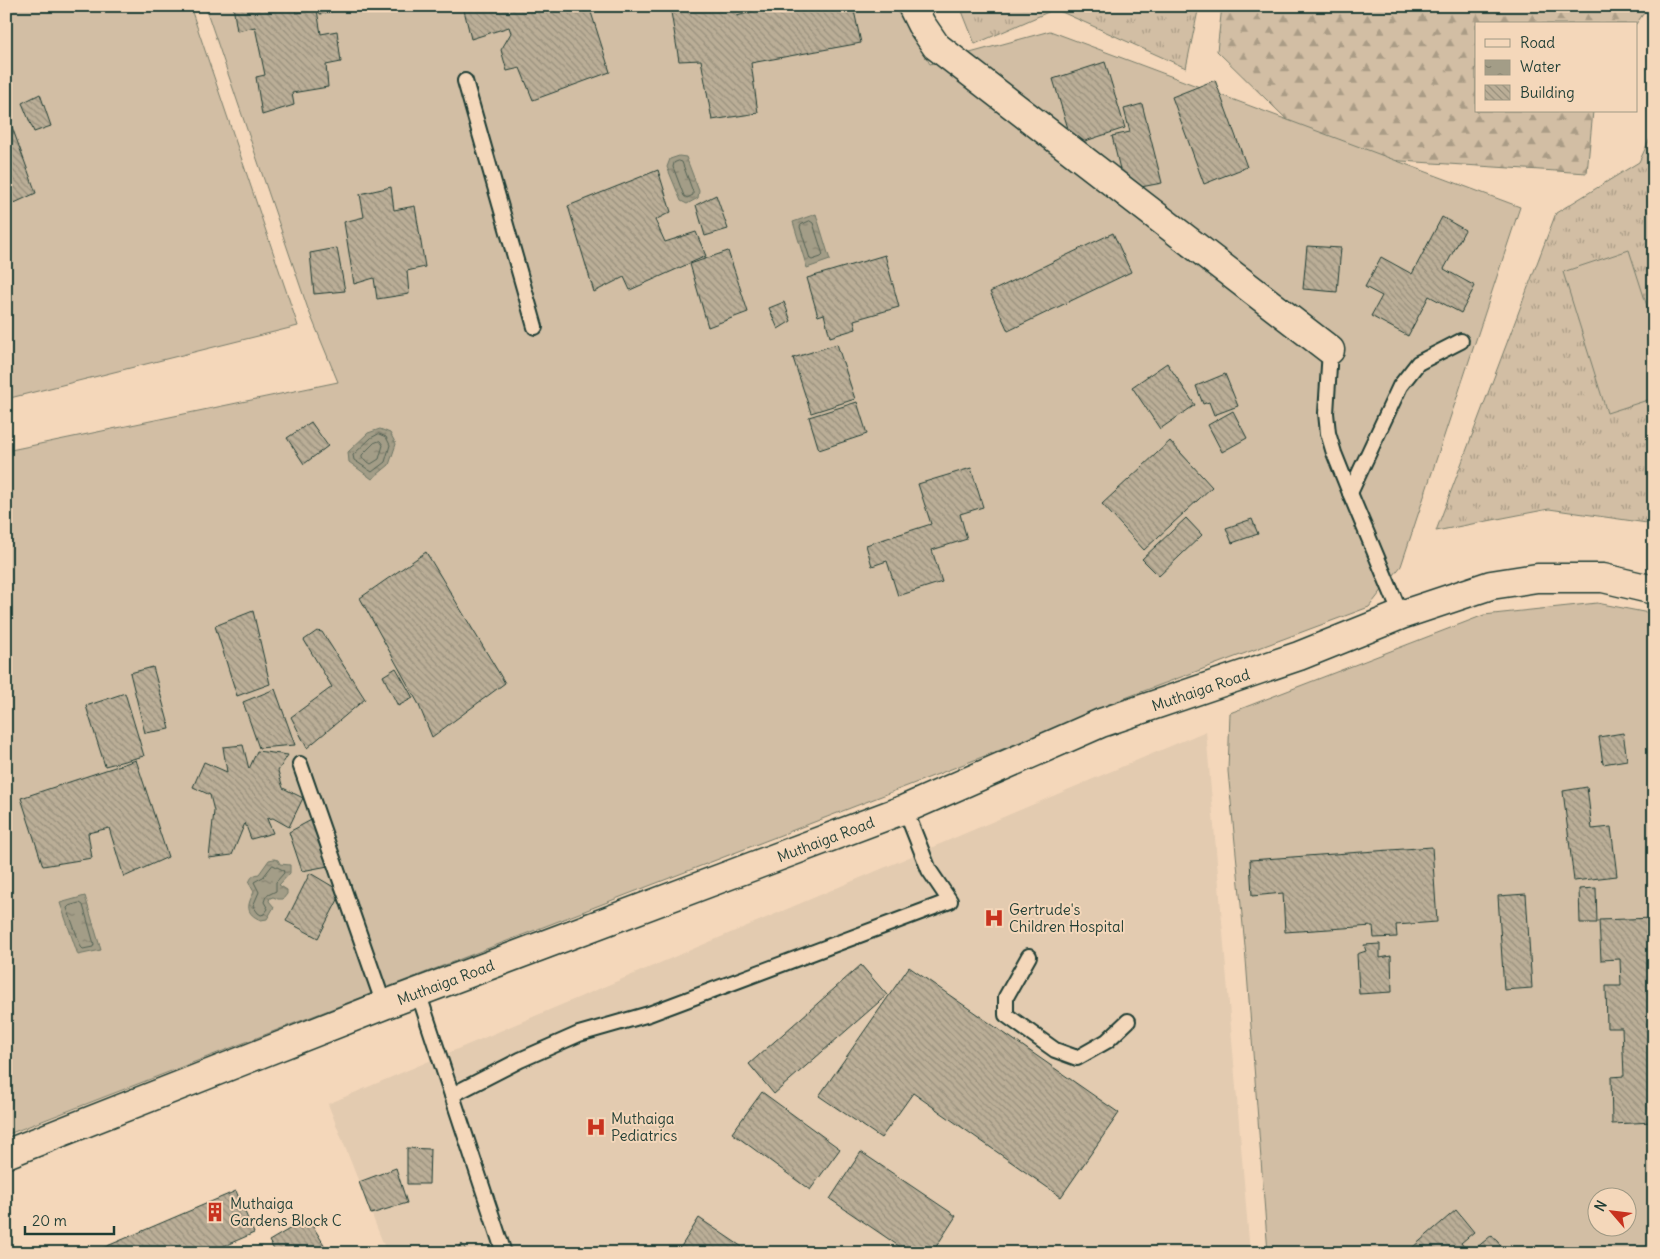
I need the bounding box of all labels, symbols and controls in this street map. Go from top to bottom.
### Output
legend [1475,22,1638,112]
text: Road [1520,33,1555,52]
text: Water [1520,57,1561,76]
text: Building [1520,83,1575,102]
street label: Muthaiga Road [1149,664,1252,715]
street label: Muthaiga Road [774,812,877,866]
place label: Gertrude's Children Hospital [1009,900,1124,936]
hospital icon: Gertrude's Children Hospital [983,907,1005,929]
street label: Muthaiga Road [394,955,497,1009]
place label: Muthaiga Pediatrics [611,1109,677,1145]
hospital icon: Muthaiga Pediatrics [585,1116,607,1138]
north arrow [1588,1186,1638,1236]
place label: Muthaiga Gardens Block C [230,1194,342,1230]
text: N [1590,1197,1611,1214]
building icon: Muthaiga Gardens Block C [204,1201,226,1223]
scale bar [25,1204,114,1236]
text: 20 m [32,1211,67,1230]

